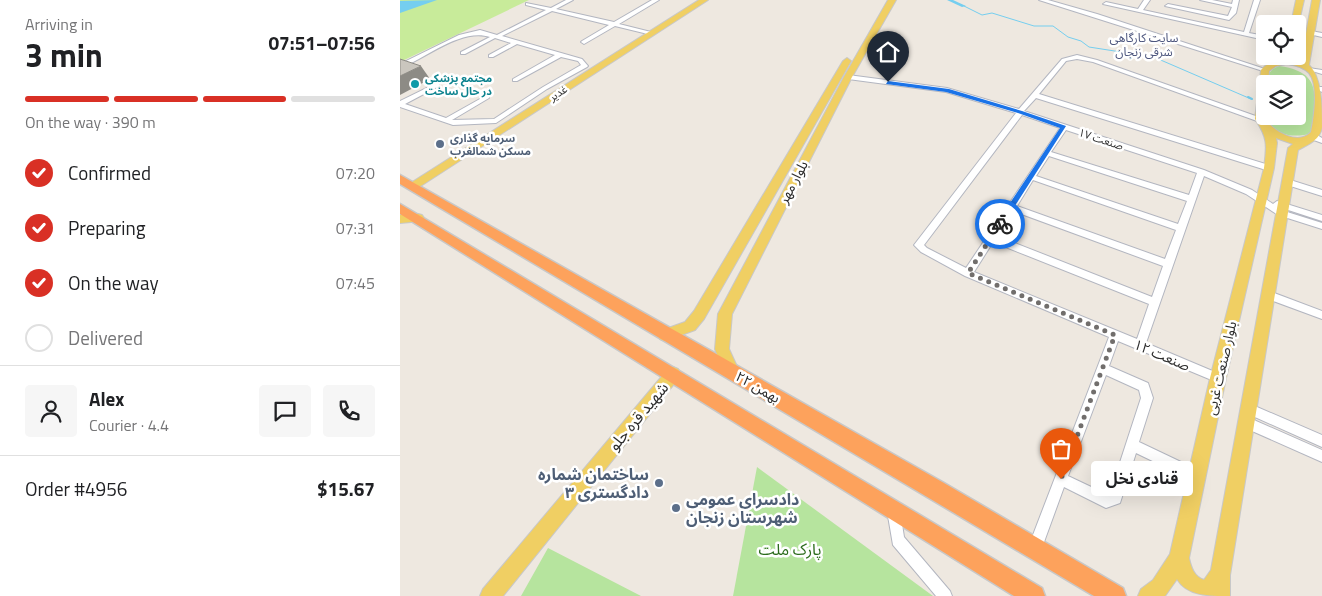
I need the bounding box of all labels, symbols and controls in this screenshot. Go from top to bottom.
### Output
text: Arriving in [25,12,93,36]
map controls [1256,15,1306,125]
button: locate [1256,15,1306,65]
text: 07:51–07:56 [268,28,375,57]
district label: سایت کارگاهی شرقی زنجان [1110,28,1178,61]
text: 3 min [25,31,103,79]
pin [867,31,909,82]
icon: home [874,38,902,66]
place label: مجتمع پزشکی در حال ساخت [425,70,492,99]
button: layers [1256,75,1306,125]
marker: مجتمع پزشکی در حال ساخت [409,78,421,90]
street label: غدیر [545,81,571,105]
text: On the way · 390 m [25,110,156,134]
street label: صنعت ۱۷ [1076,124,1126,154]
place label: سرمایه گذاری مسکن شمالغرب [450,130,531,159]
marker: سرمایه گذاری مسکن شمالغرب [434,138,446,150]
street label: بلوار مهر [772,156,813,208]
text: Confirmed [68,158,151,187]
icon: check [25,159,53,187]
text: 07:20 [336,161,375,185]
courier [975,199,1025,249]
icon: bike [986,210,1014,238]
text: Preparing [68,213,145,242]
icon: check [25,214,53,242]
text: 07:31 [336,216,375,240]
text: On the way [68,268,159,297]
icon: check [25,269,53,297]
text: 07:45 [336,271,375,295]
street label: بلوار صنعت غربی [1200,319,1242,417]
text: Delivered [68,323,143,352]
street label: صنعت ۱۲ [1131,333,1194,376]
street label: ۲۲ بهمن [732,365,785,408]
street label: شهید قره جلو [602,376,674,456]
text: Alex [89,384,124,413]
button: person [25,385,77,437]
button: chat [259,385,311,437]
button: phone [323,385,375,437]
text: Courier · 4.4 [89,413,169,437]
pin [1040,428,1082,479]
icon: bag [1047,435,1075,463]
place label: ساختمان شماره ۳ دادگستری [538,462,649,504]
callout: قنادی نخل [1091,462,1194,496]
text: قنادی نخل [1106,466,1178,490]
text: Order #4956 [25,474,127,503]
text: $15.67 [317,474,375,503]
marker: ساختمان شماره ۳ دادگستری [653,477,665,489]
place label: دادسرای عمومی شهرستان زنجان [686,487,799,529]
marker: دادسرای عمومی شهرستان زنجان [670,502,682,514]
park label: پارک ملت [759,537,821,561]

